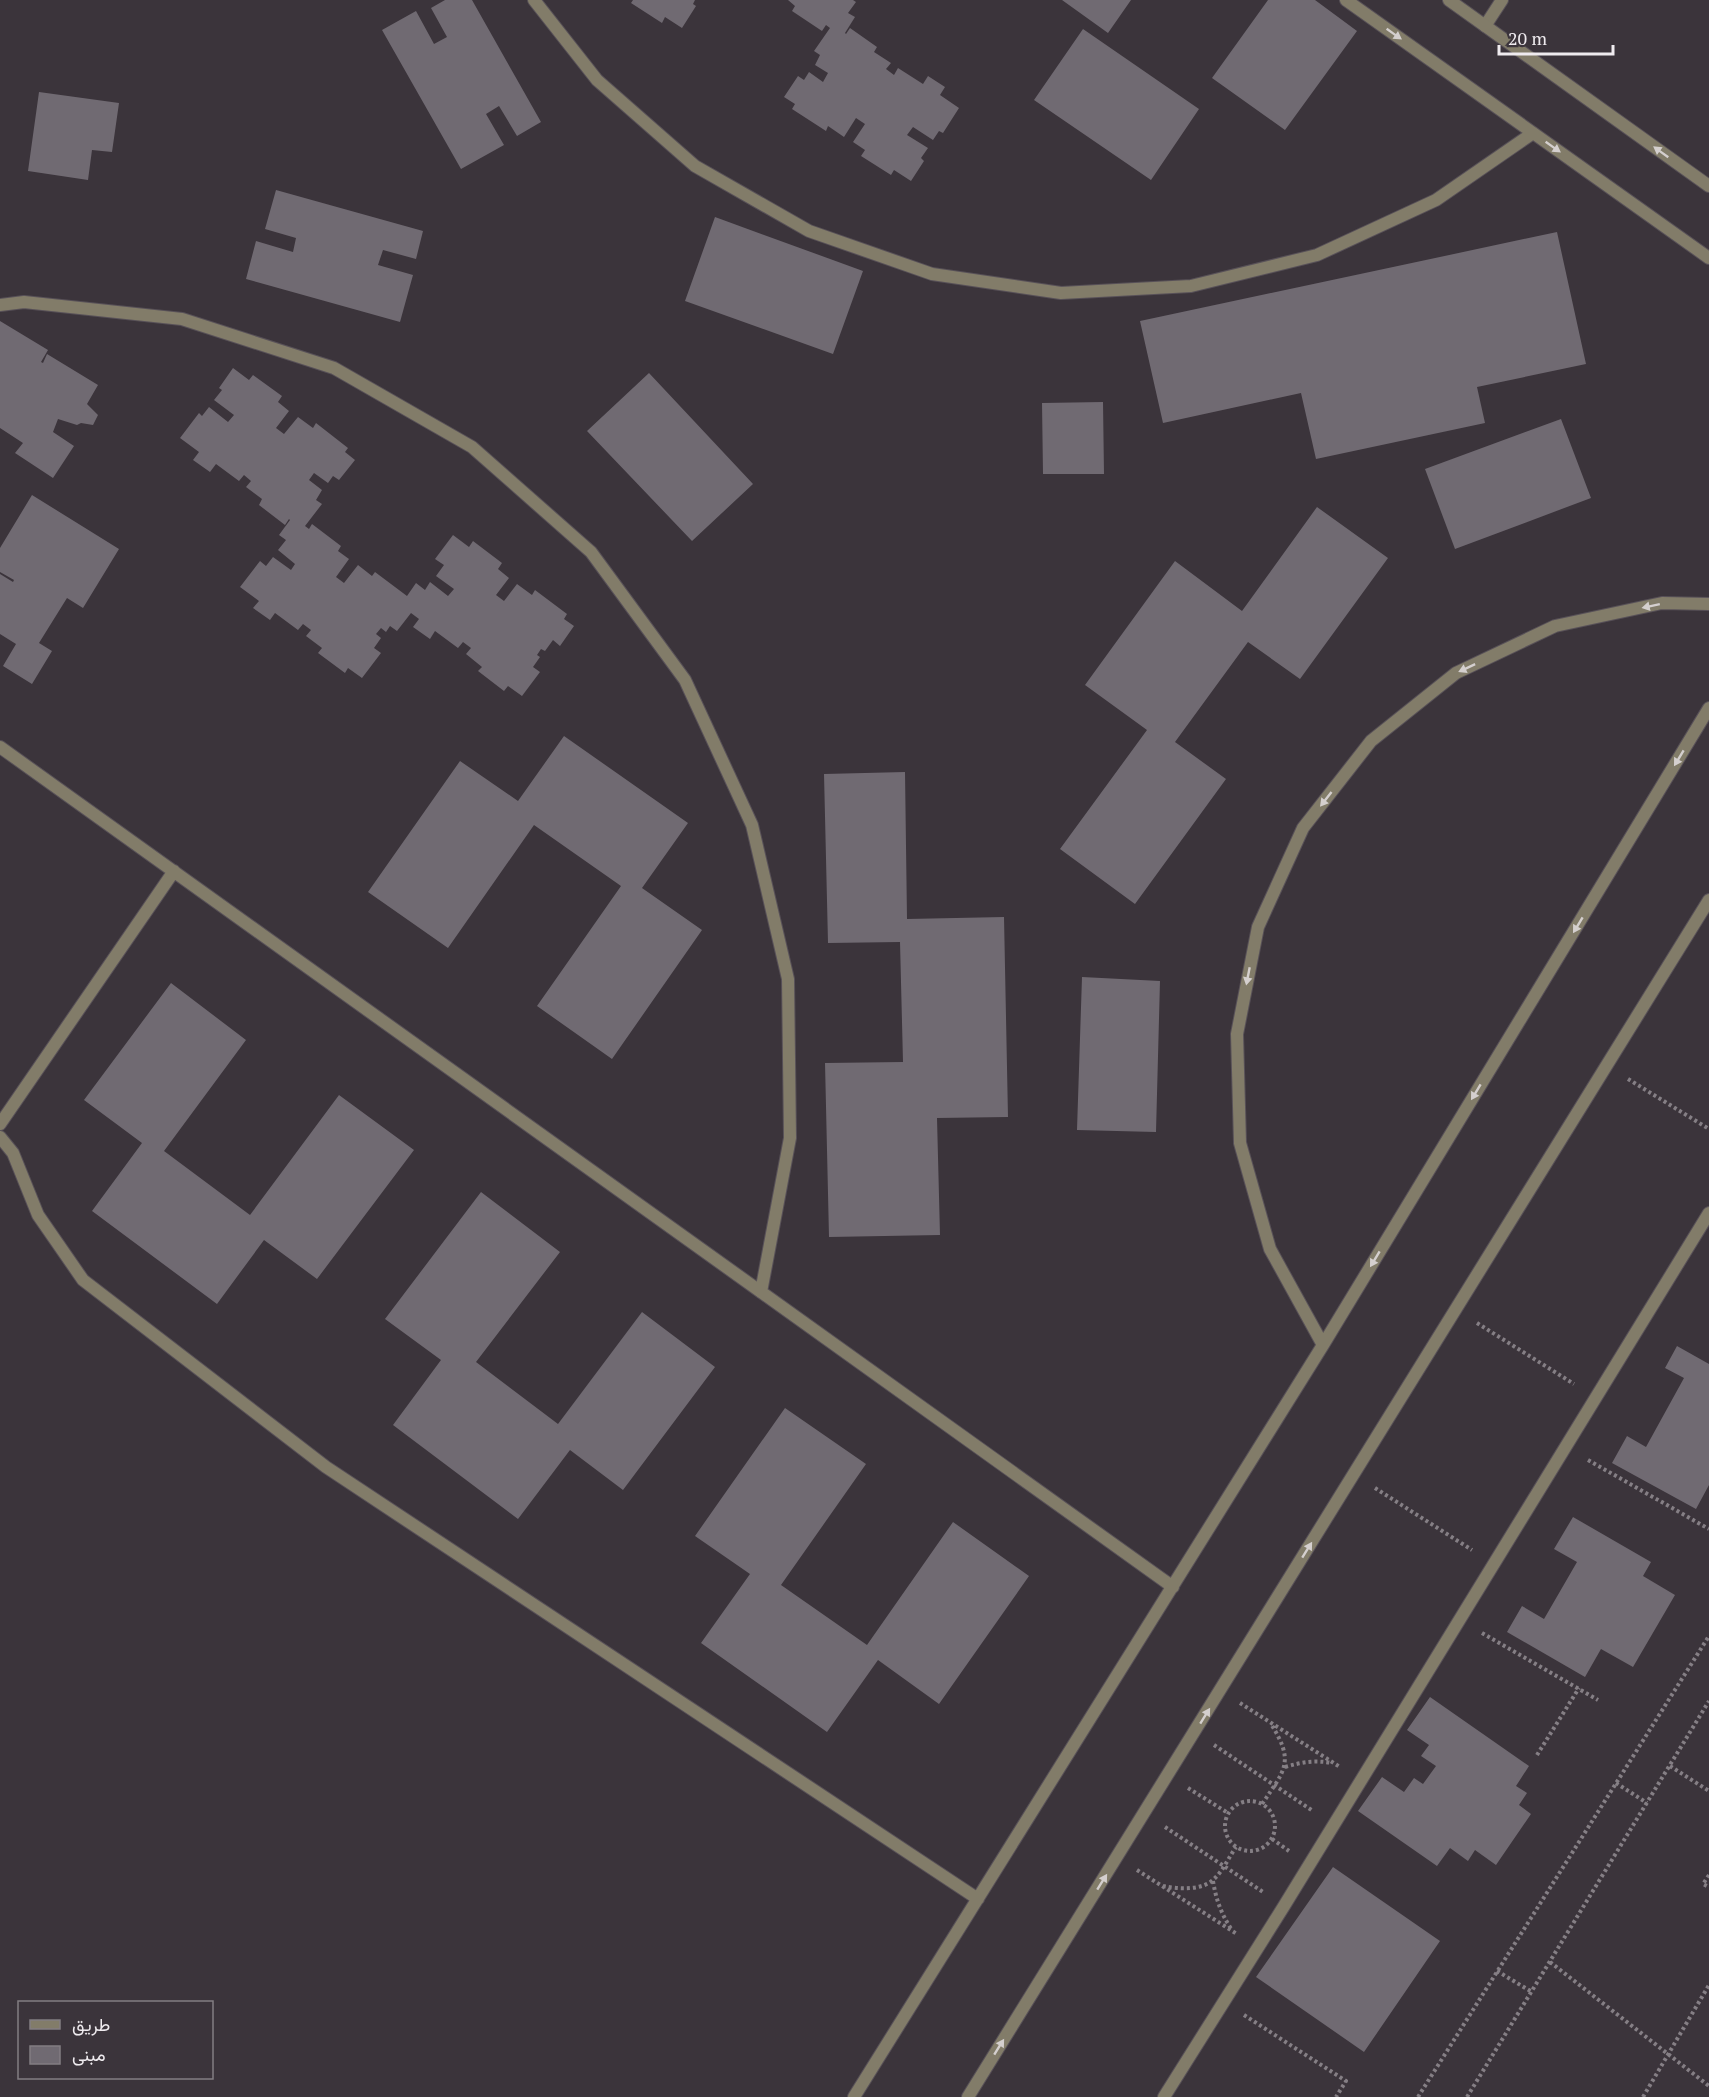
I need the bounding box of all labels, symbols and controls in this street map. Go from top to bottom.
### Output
scale bar [1499,18,1613,56]
text: 20 m [1508,26,1548,50]
one-way arrow [1385,28,1401,40]
one-way arrow [1544,141,1560,153]
one-way arrow [1654,146,1670,158]
one-way arrow [1641,602,1660,611]
one-way arrow [1459,663,1476,672]
one-way arrow [1673,750,1684,767]
one-way arrow [1319,791,1332,807]
one-way arrow [1572,917,1583,933]
one-way arrow [1243,966,1252,985]
one-way arrow [1471,1084,1482,1100]
one-way arrow [1370,1251,1381,1267]
one-way arrow [1302,1542,1313,1558]
one-way arrow [1200,1708,1211,1724]
one-way arrow [1097,1874,1108,1890]
legend [18,2001,213,2079]
text: طريق [72,2012,110,2036]
one-way arrow [993,2039,1004,2055]
text: مبنى [72,2042,106,2066]

